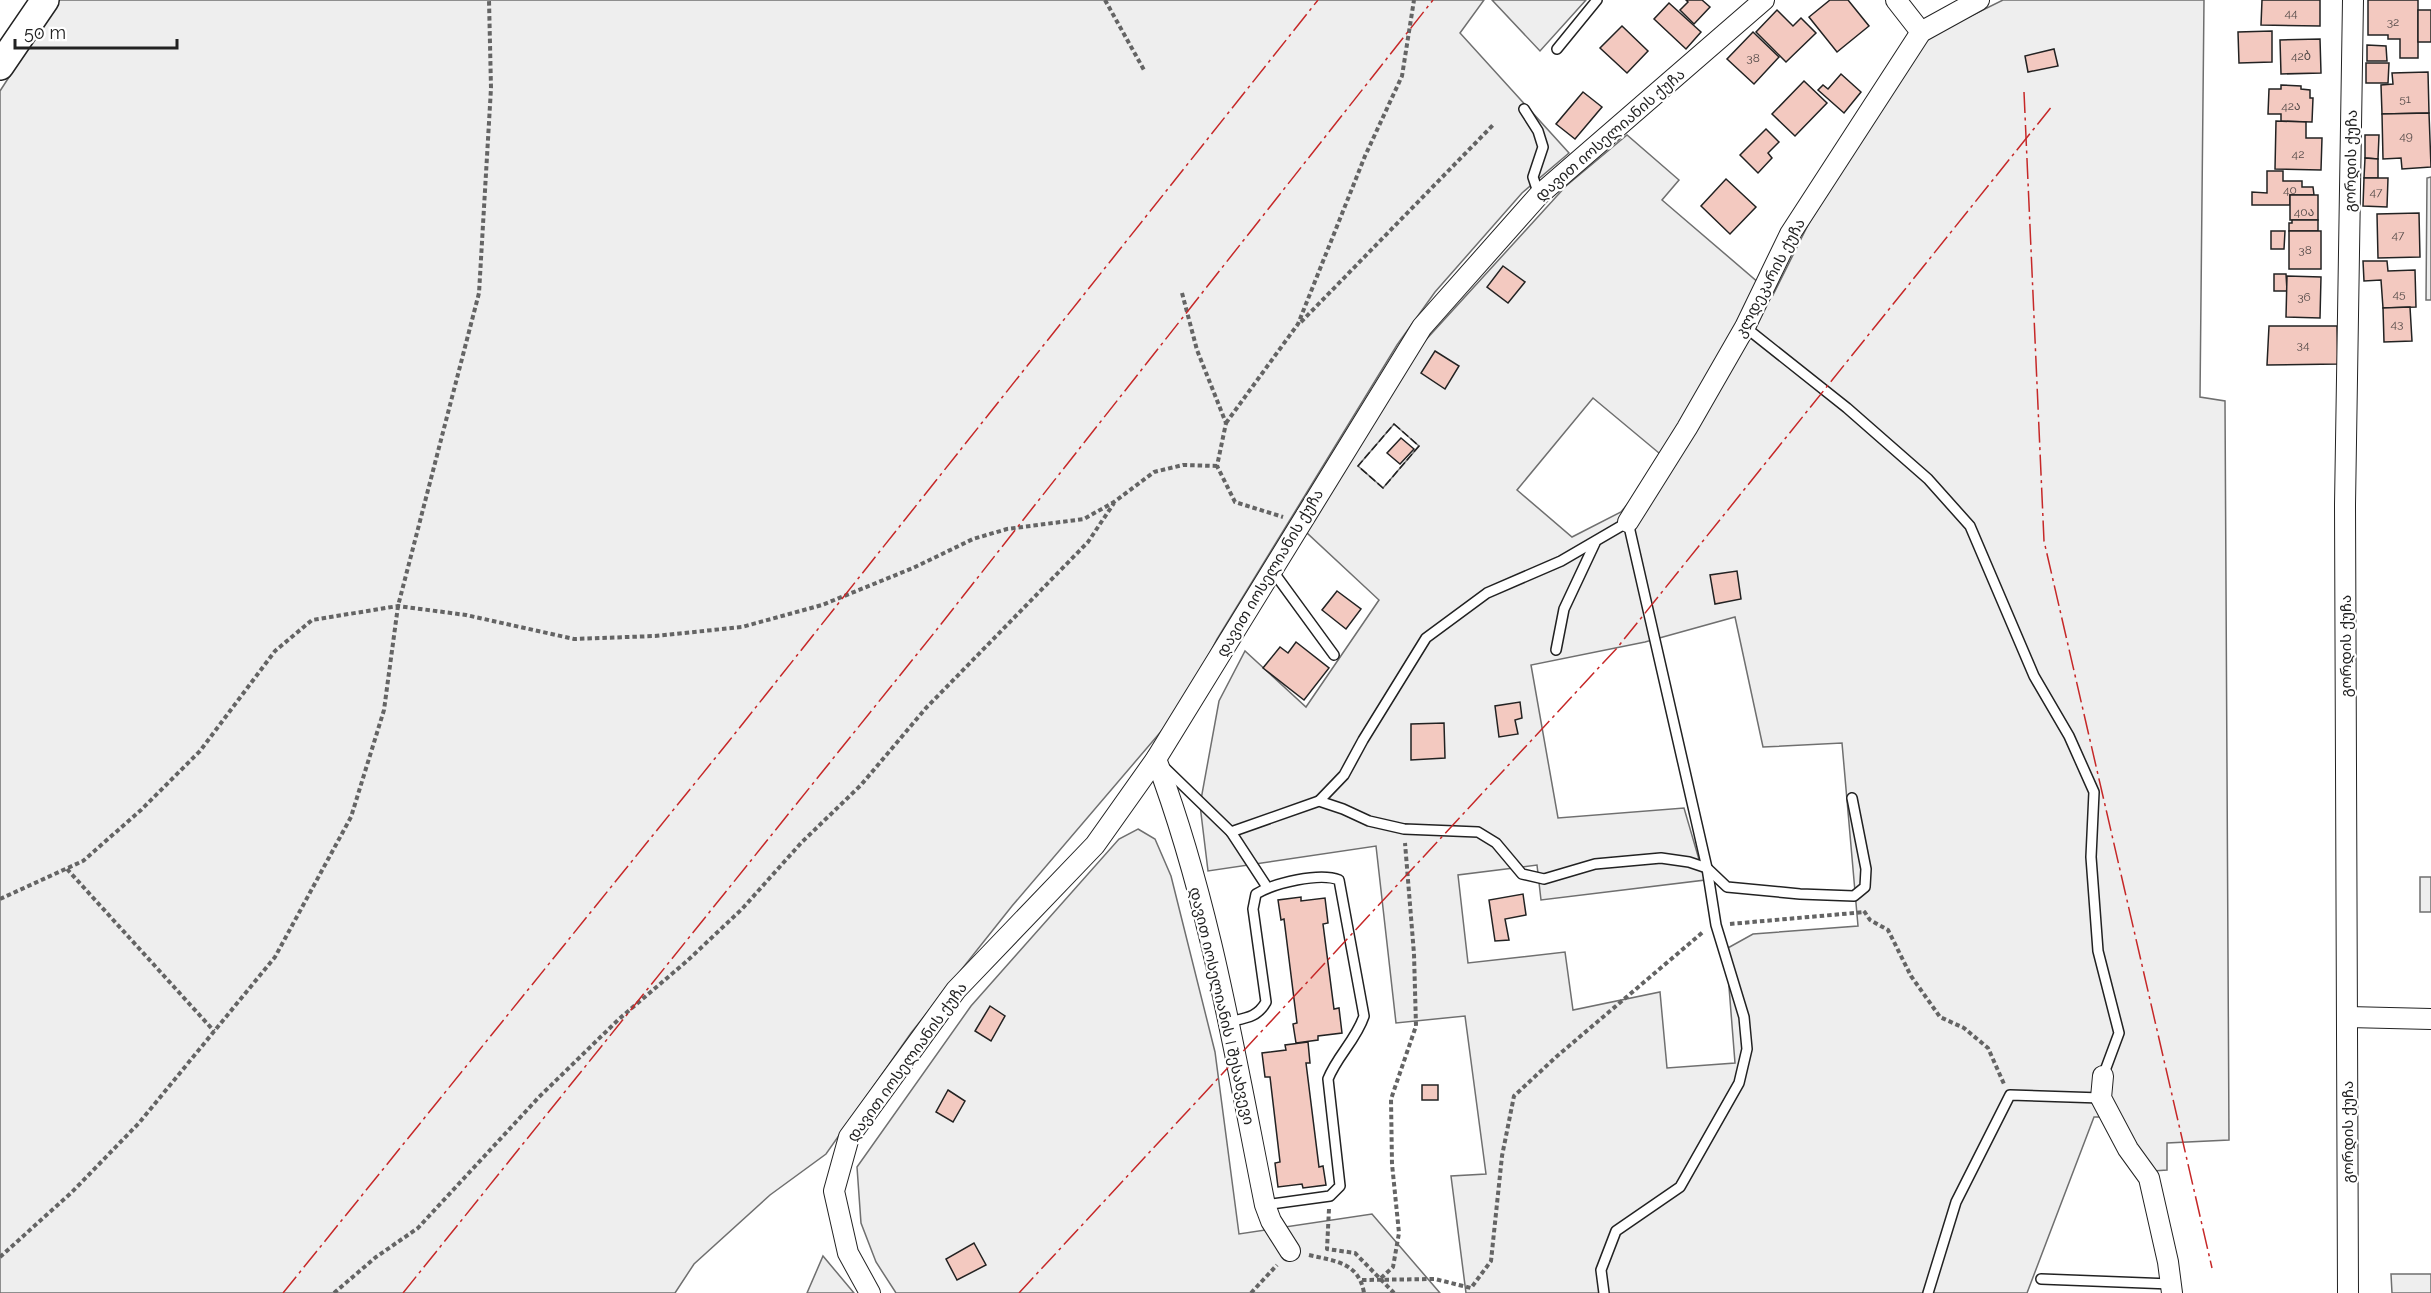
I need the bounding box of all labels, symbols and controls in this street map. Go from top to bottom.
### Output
house number: 44 [2284,6,2298,20]
scale bar [15,12,177,50]
house number: 32 [2387,15,2399,29]
text: 50 m [24,22,66,43]
house number: 42ბ [2291,49,2311,63]
house number: 38 [1746,51,1760,65]
street label: დავით იოსელიანის ქუჩა [1531,65,1689,205]
house number: 51 [2399,92,2411,106]
house number: 42ა [2281,99,2301,113]
street label: გორდის ქუჩა [2341,110,2361,212]
house number: 49 [2399,129,2413,143]
house number: 42 [2292,147,2304,161]
house number: 40 [2283,183,2297,197]
house number: 47 [2370,185,2383,199]
house number: 40ა [2294,205,2314,219]
street label: კლდეკარის ქუჩა [1731,215,1809,341]
house number: 47 [2392,228,2405,242]
house number: 38 [2298,243,2312,257]
house number: 45 [2392,287,2406,301]
house number: 36 [2297,290,2311,304]
house number: 43 [2391,317,2403,331]
house number: 34 [2297,338,2310,352]
street label: დავით იოსელიანის ქუჩა [1213,486,1327,660]
street label: გორდის ქუჩა [2337,595,2355,697]
street label: დავით იოსელიანის I შესახვევი [1186,885,1258,1127]
street label: დავით იოსელიანის ქუჩა [843,979,971,1145]
street label: გორდის ქუჩა [2339,1081,2357,1183]

